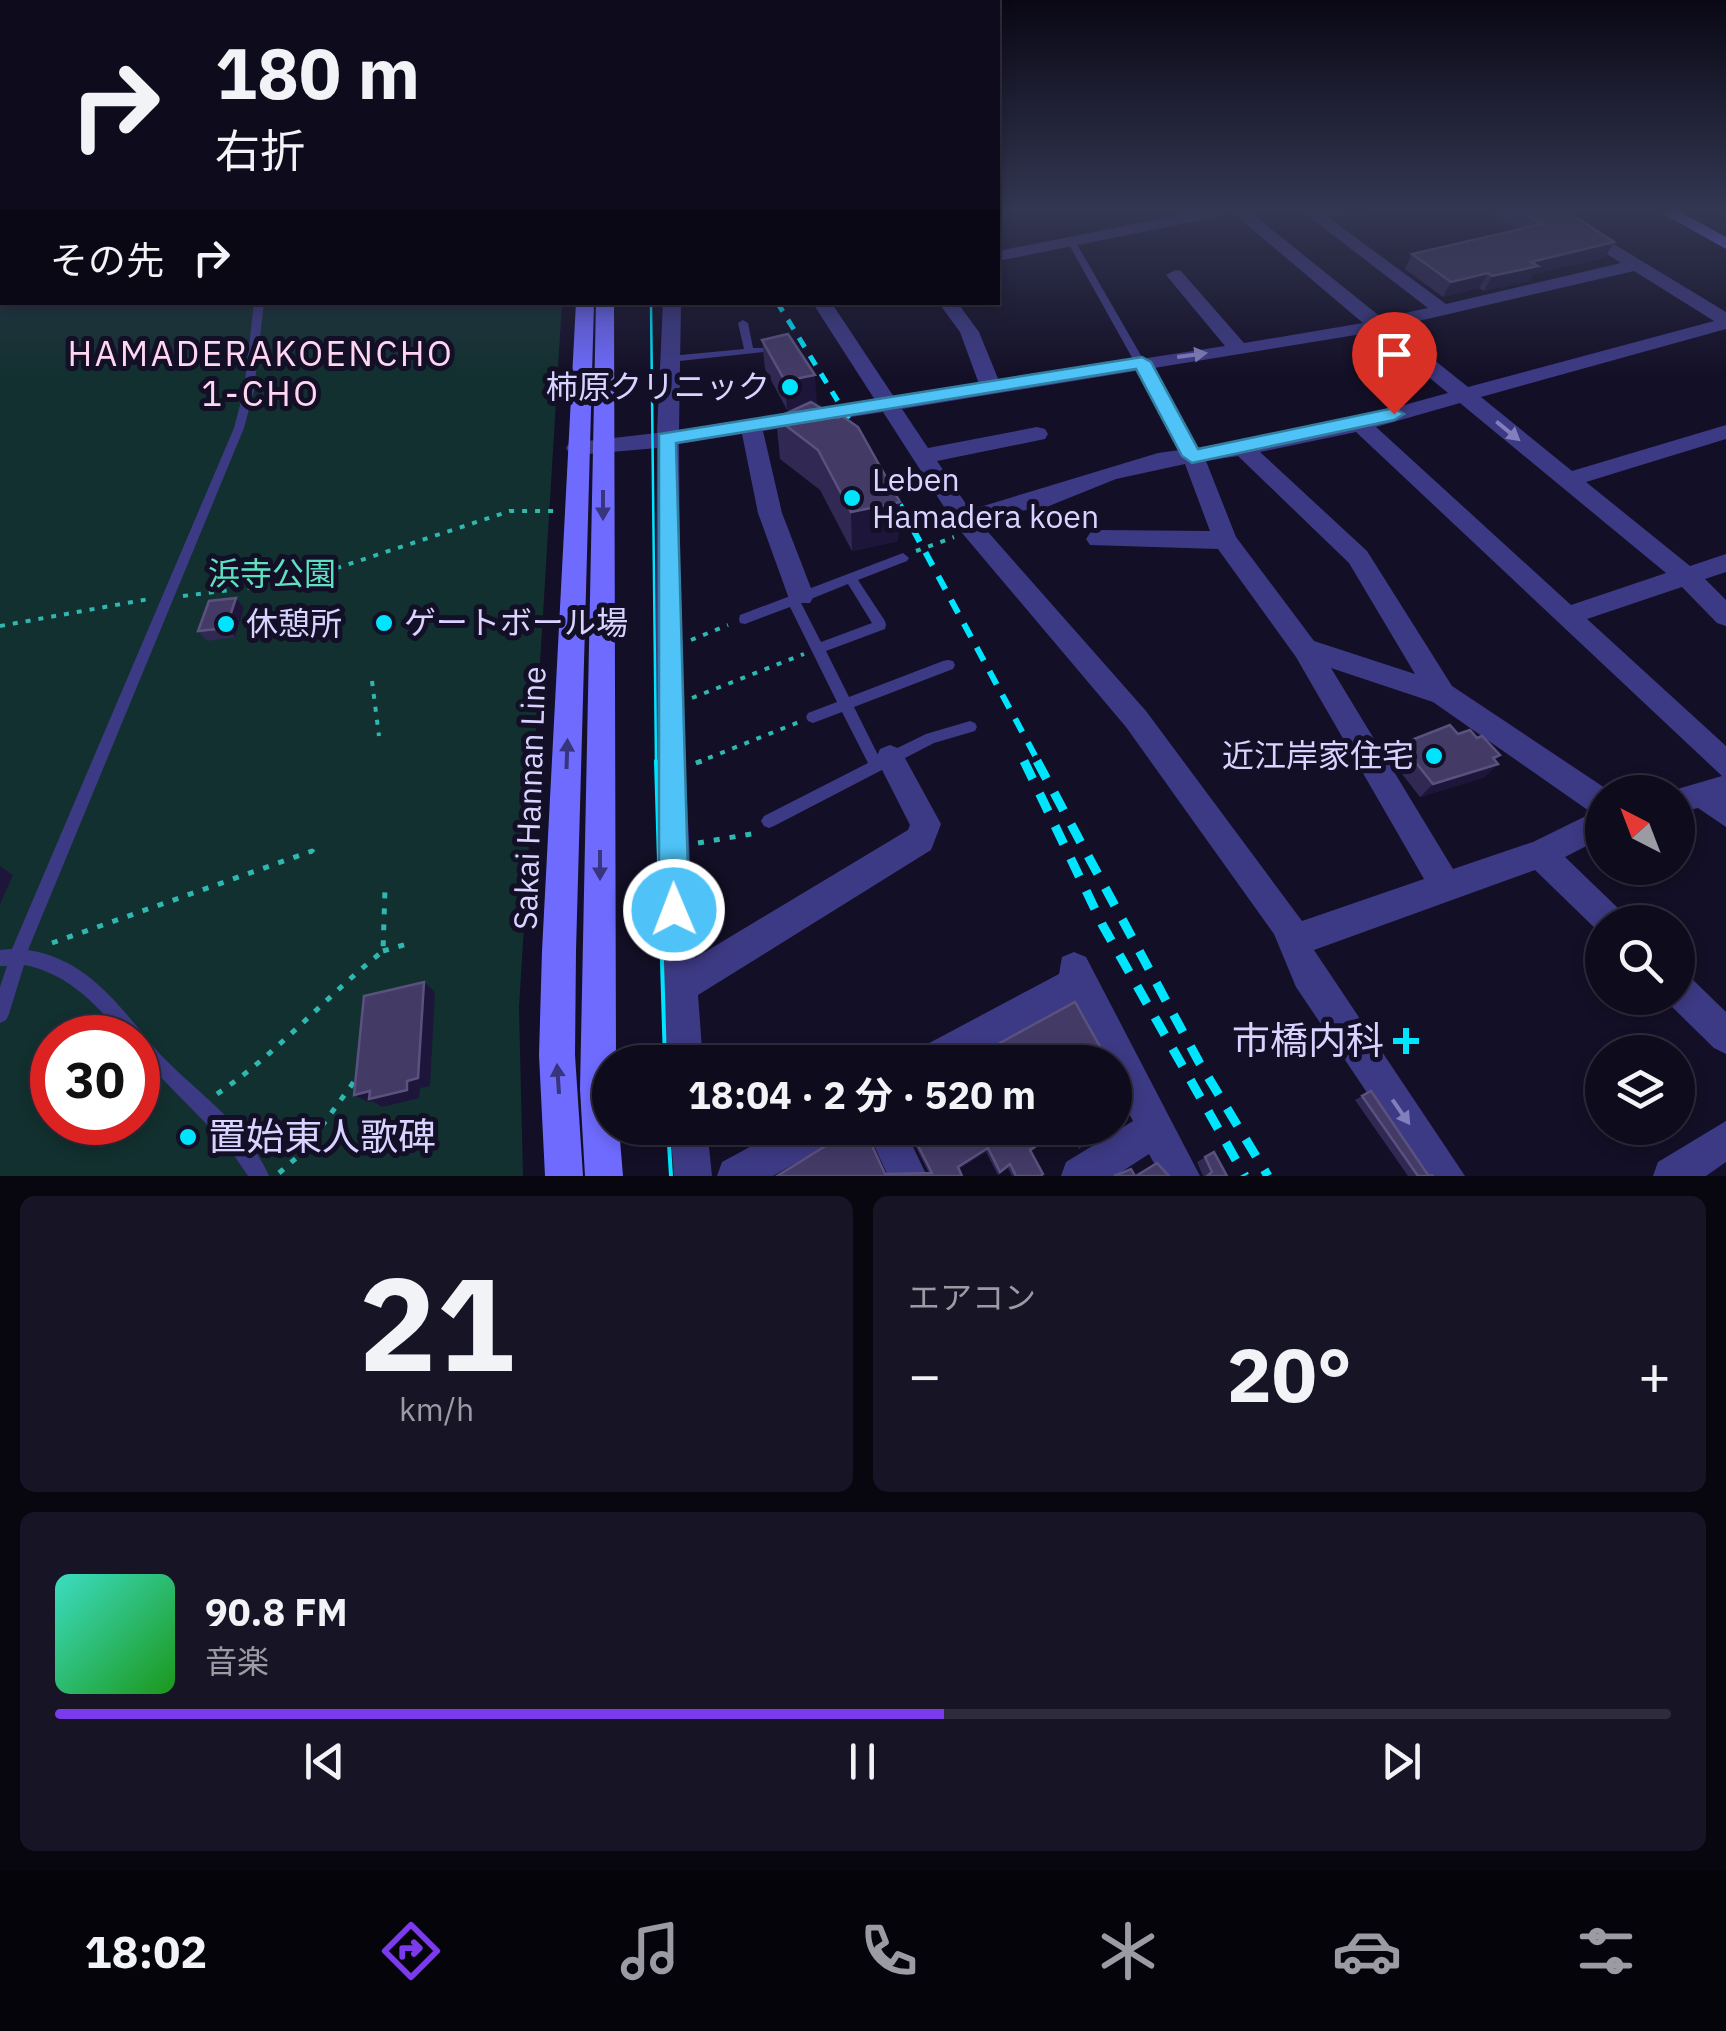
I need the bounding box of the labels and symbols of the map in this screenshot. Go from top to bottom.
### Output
pin [1352,312,1437,415]
district label: HAMADERAKOENCHO 1-CHO [68,330,454,416]
one-way arrow [1177,347,1208,363]
place label: 柿原クリニック [546,365,770,407]
marker: 柿原クリニック [779,376,801,398]
one-way arrow [1495,420,1520,441]
place label: Leben Hamadera koen [872,458,1099,537]
marker: Leben Hamadera koen [841,487,863,509]
one-way arrow [595,489,611,521]
park label: 浜寺公園 [208,552,336,594]
place label: ゲートボール場 [404,601,628,643]
place label: 休憩所 [246,602,342,644]
marker: ゲートボール場 [373,612,395,634]
marker: 休憩所 [215,613,237,635]
street label: Sakai Hannan Line [503,665,555,930]
place label: 近江岸家住宅 [1222,734,1414,776]
one-way arrow [559,737,575,769]
marker: 近江岸家住宅 [1423,745,1445,767]
north arrow [1585,775,1695,885]
one-way arrow [592,849,608,881]
position arrow [622,858,726,962]
speed limit sign: 30 [30,1015,160,1145]
place label: 市橋内科 [1232,1015,1384,1064]
marker: 市橋内科 [1393,1028,1419,1054]
one-way arrow [550,1062,566,1094]
one-way arrow [1391,1098,1410,1125]
place label: 置始東人歌碑 [208,1111,436,1160]
marker: 置始東人歌碑 [177,1126,199,1148]

